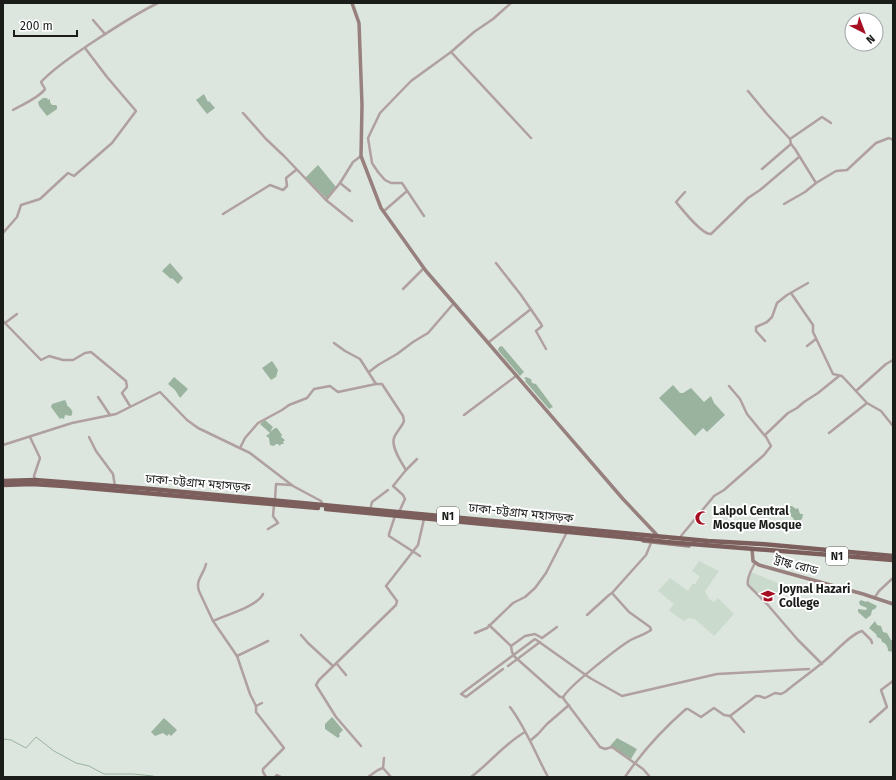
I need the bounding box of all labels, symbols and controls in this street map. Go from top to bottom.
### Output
scale bar [14,12,77,38]
north arrow [844,12,884,52]
text: 200 m [20,19,53,33]
text: N [863,32,877,46]
street label: ঢাকা-চট্টগ্রাম মহাসড়ক [144,470,251,495]
street label: ঢাকা-চট্টগ্রাম মহাসড়ক [467,499,575,526]
place label: Lalpol Central Mosque Mosque [713,504,802,532]
road number: N1 [437,507,459,525]
mosque icon: Lalpol Central Mosque Mosque [694,510,710,526]
road number: N1 [826,547,848,565]
street label: ট্রাঙ্ক রোড [772,551,820,578]
place label: Joynal Hazari College [778,582,850,610]
school or university icon: Joynal Hazari College [760,588,776,604]

